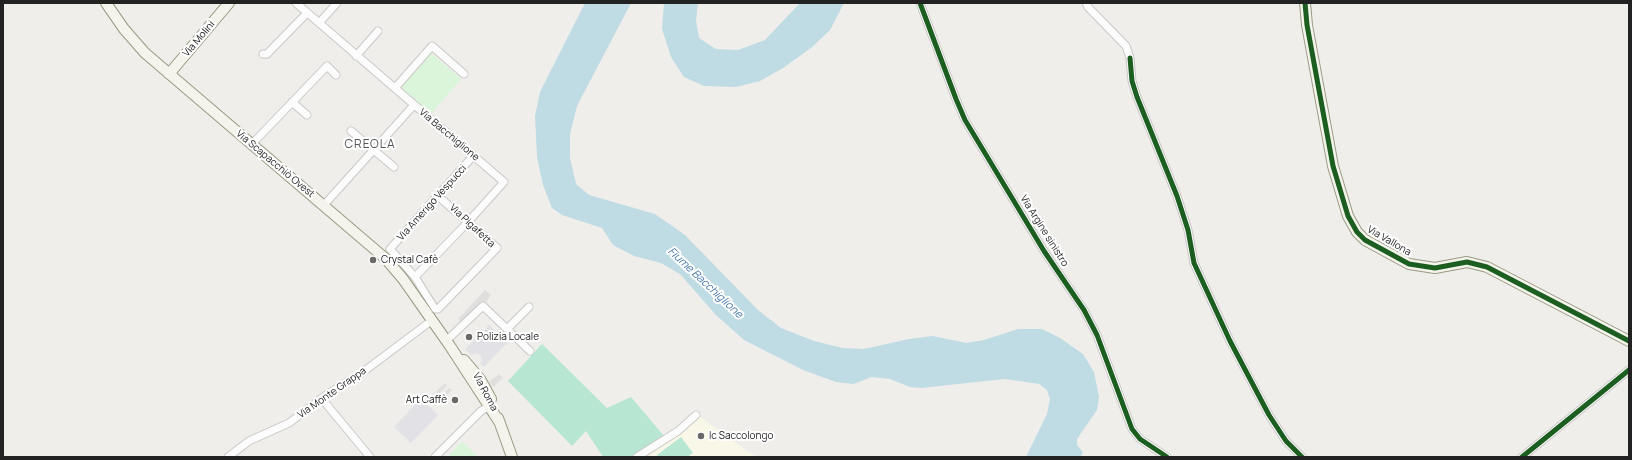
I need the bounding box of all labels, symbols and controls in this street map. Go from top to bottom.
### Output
street label: Via Molini [181,19,217,59]
street label: Via Bacchiglione [416,106,482,164]
street label: Via Scapacchiò Ovest [233,128,317,200]
district label: CREOLA [344,138,396,152]
street label: Via Amerigo Vespucci [395,163,469,243]
street label: Via Argine sinistro [1017,193,1071,269]
street label: Via Pigafetta [447,202,497,250]
street label: Via Vallona [1365,224,1413,258]
water label: Fiume Bacchiglione [665,245,745,321]
place label: Crystal Cafè [381,254,438,266]
marker: Crystal Cafè [368,255,378,265]
place label: Polizia Locale [477,331,539,343]
marker: Polizia Locale [464,332,474,342]
street label: Via Monte Grappa [295,365,369,421]
street label: Via Roma [470,371,500,413]
place label: Art Caffè [406,394,447,406]
marker: Art Caffè [450,395,460,405]
place label: Ic Saccolongo [709,430,773,442]
marker: Ic Saccolongo [696,431,706,441]

